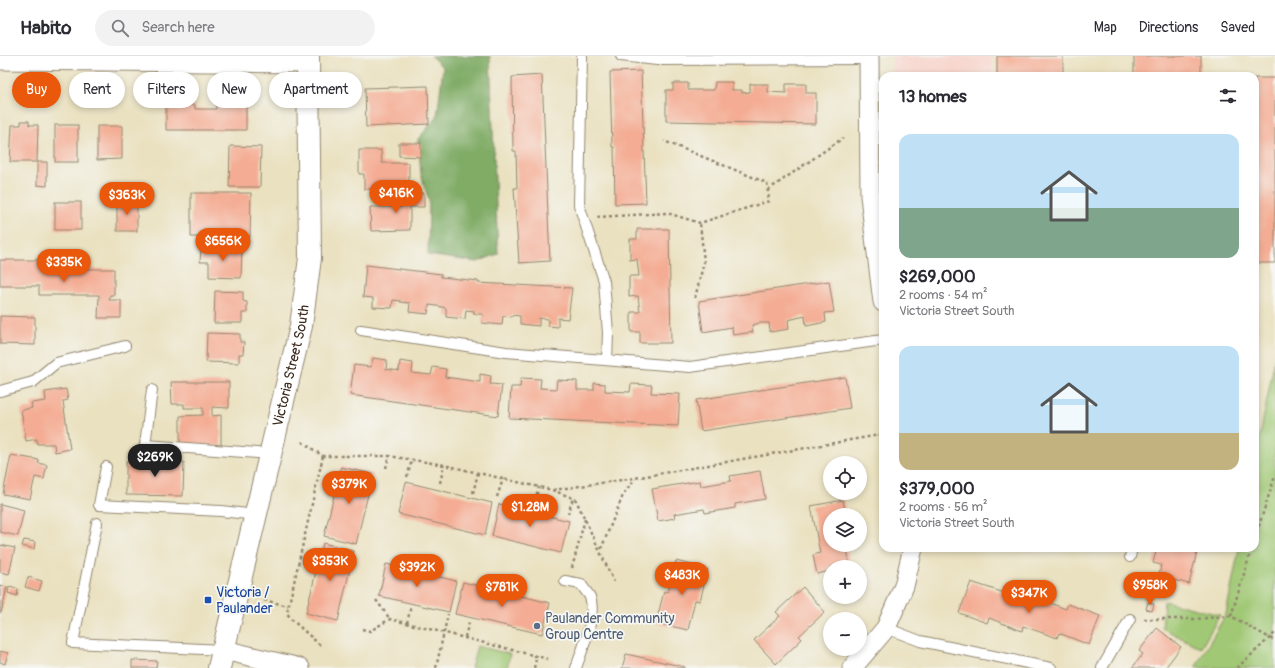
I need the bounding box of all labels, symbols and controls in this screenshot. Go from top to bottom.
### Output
search box [95,10,375,46]
text: Habito [20,16,71,40]
icon: search [109,17,131,39]
text: Search here [141,18,215,37]
text: Map [1094,19,1117,36]
text: Directions [1139,19,1198,36]
text: Saved [1220,19,1255,36]
chip: Buy [12,72,61,108]
chip: Rent [69,72,125,108]
chip: Filters [133,72,199,108]
chip: New [207,72,261,108]
chip: Apartment [269,72,362,108]
icon: filters [1217,85,1239,107]
text: 13 homes [899,86,967,107]
icon: home [1033,160,1105,232]
pin: $416K [368,180,424,214]
pin: $363K [99,182,155,216]
text: $416K [378,185,414,201]
text: $363K [109,187,145,203]
pin: $656K [195,228,251,262]
text: $656K [204,233,242,249]
pin: $335K [36,249,92,283]
text: $335K [46,254,82,270]
text: $269,000 [899,266,976,287]
text: 2 rooms · 54 m² [899,287,987,303]
text: Victoria Street South [899,303,1014,319]
street label: Victoria Street South [269,304,313,428]
icon: home [1033,372,1105,444]
pin: $269K [127,444,183,478]
text: $269K [137,449,173,465]
map controls [823,456,867,656]
button: locate [823,456,867,500]
pin: $379K [321,471,377,505]
text: $379K [331,476,367,492]
text: $379,000 [899,478,975,499]
pin: $1.28M [497,494,563,528]
text: $1.28M [511,499,549,515]
text: 2 rooms · 56 m² [899,499,987,515]
button: layers [823,508,867,552]
text: Victoria Street South [899,515,1014,531]
pin: $353K [302,548,358,582]
text: $353K [312,553,348,569]
pin: $392K [389,554,445,588]
text: $392K [399,559,435,575]
button: + [823,560,867,604]
pin: $483K [654,562,710,596]
text: $483K [664,567,700,583]
pin: $958K [1122,572,1178,606]
pin: $781K [474,574,530,608]
text: $958K [1132,577,1168,593]
text: $781K [485,579,519,595]
pin: $347K [1001,580,1057,614]
place label: Victoria / Paulander [216,584,273,617]
text: $347K [1011,585,1047,601]
marker: Victoria / Paulander [203,595,213,605]
place label: Paulander Community Group Centre [545,610,674,643]
button: − [823,612,867,656]
marker: Paulander Community Group Centre [532,621,542,631]

